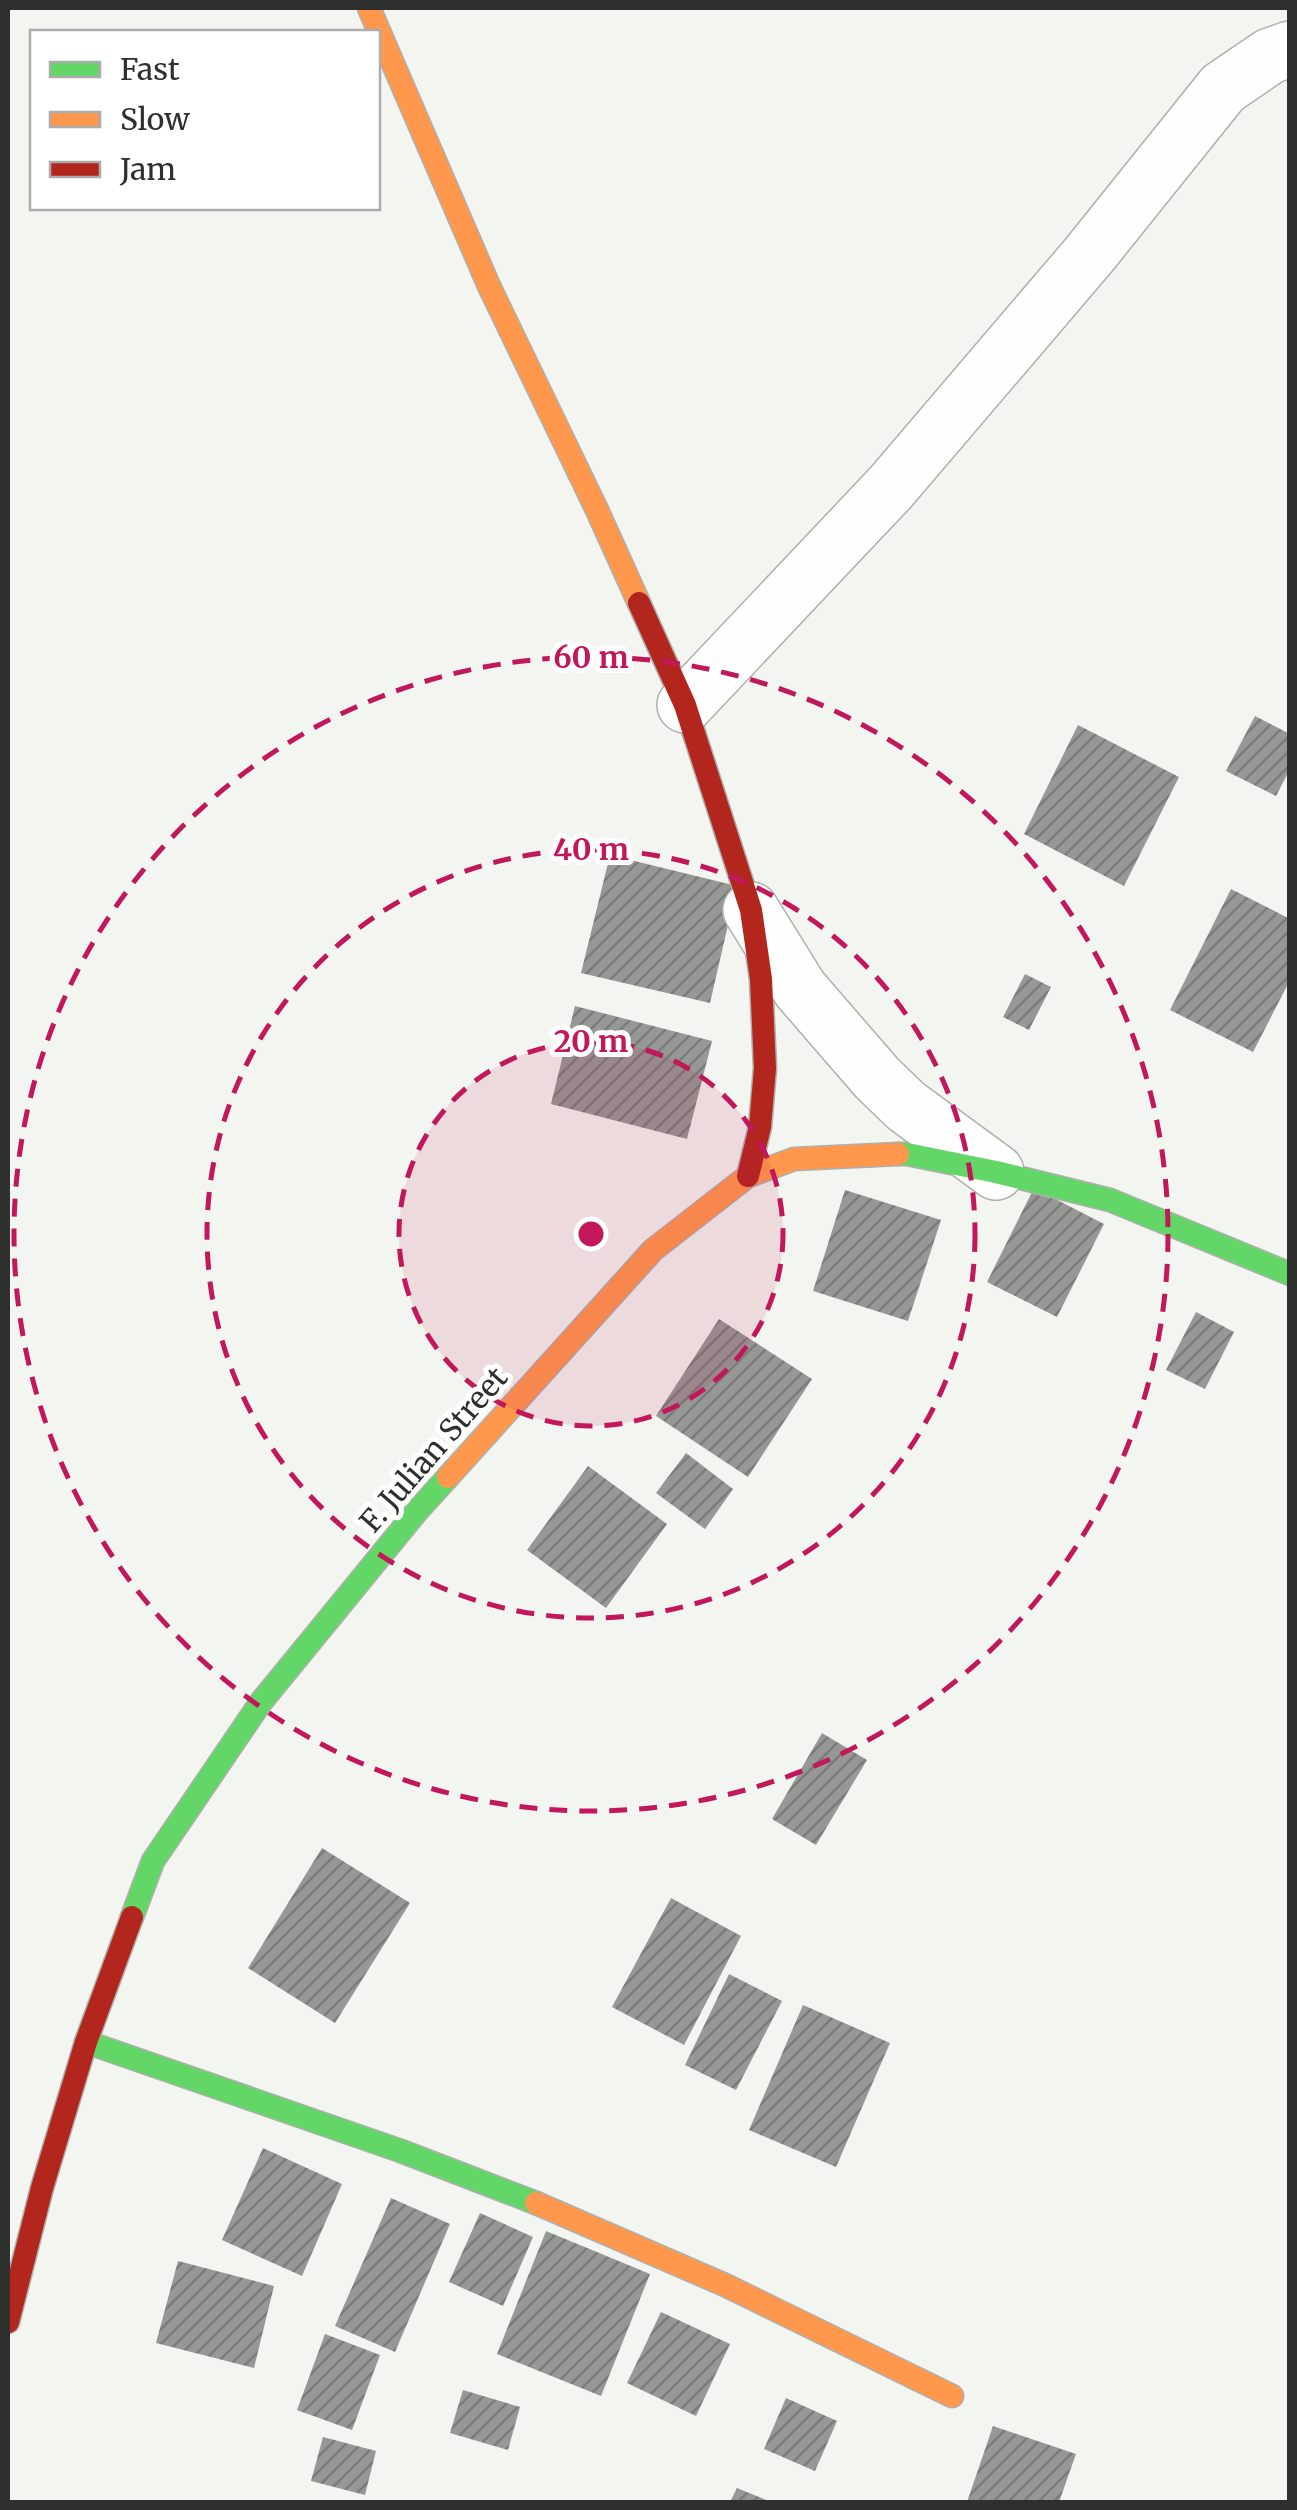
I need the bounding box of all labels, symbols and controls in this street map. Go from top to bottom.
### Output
legend [30,30,380,210]
text: Fast [120,50,180,88]
text: Slow [120,100,190,138]
text: Jam [119,150,176,188]
text: 60 m [553,638,629,676]
text: 40 m [553,830,629,868]
text: 20 m [554,1022,628,1060]
centre of rings [573,1216,609,1252]
street label: F. Julian Street [351,1359,515,1540]

